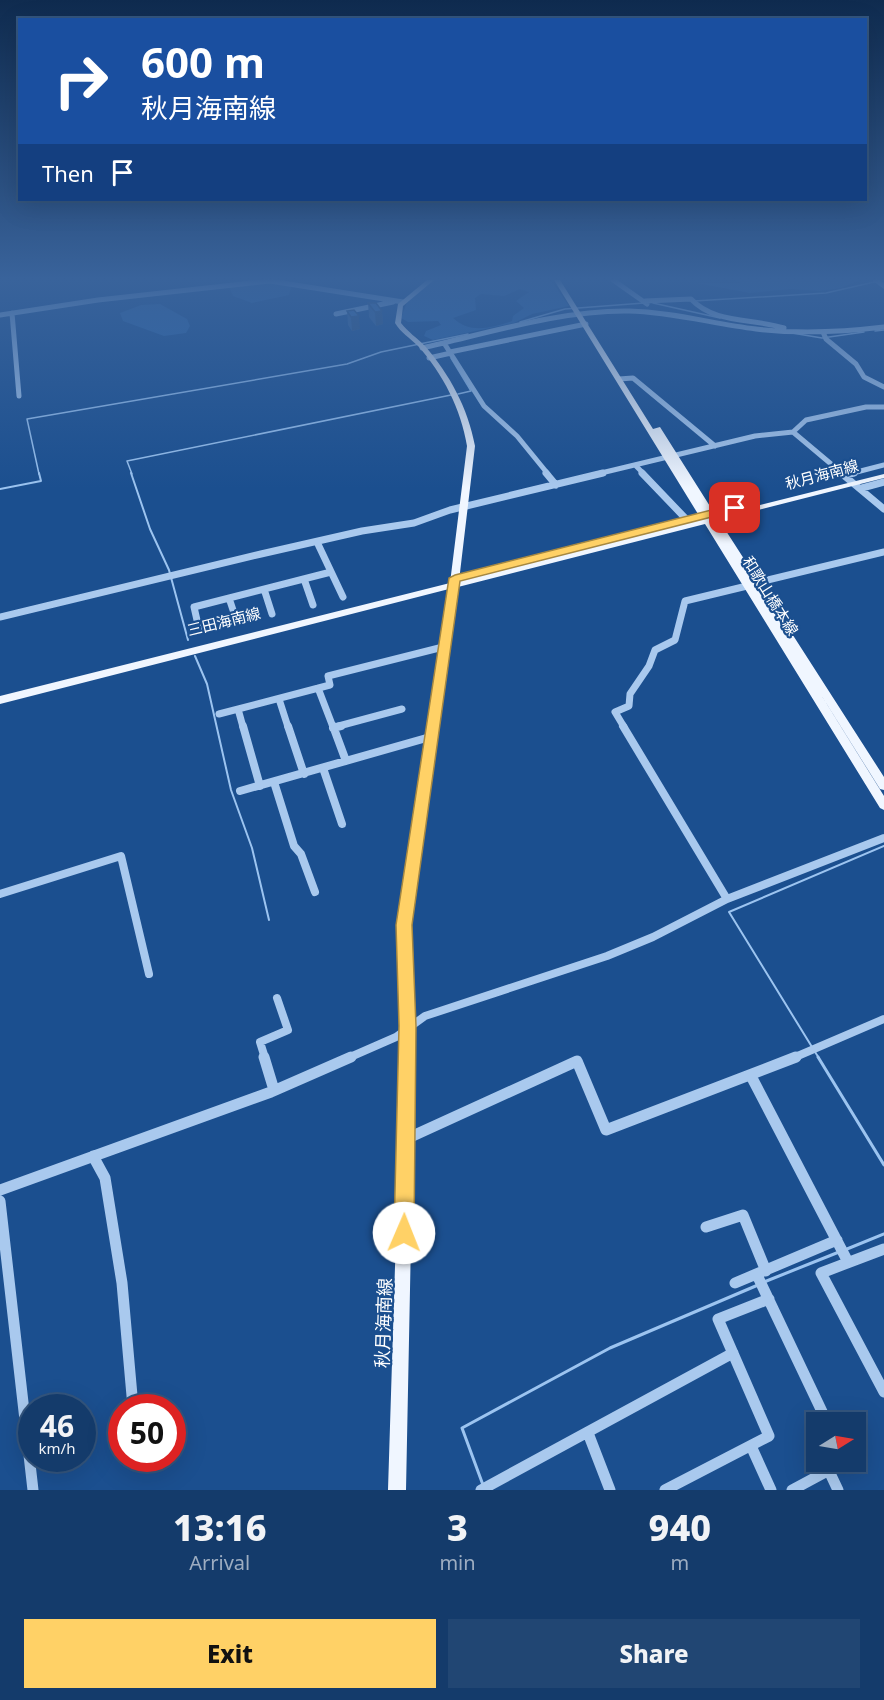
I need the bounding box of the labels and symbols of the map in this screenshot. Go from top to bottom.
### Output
street label: 秋月海南線 [783,455,861,493]
pin [709,482,760,533]
street label: 和歌山橋本線 [739,552,803,639]
street label: 三田海南線 [185,602,263,640]
position arrow [372,1201,436,1265]
street label: 秋月海南線 [369,1278,397,1368]
speed limit sign: 50 [108,1394,186,1472]
north arrow [806,1412,866,1472]

